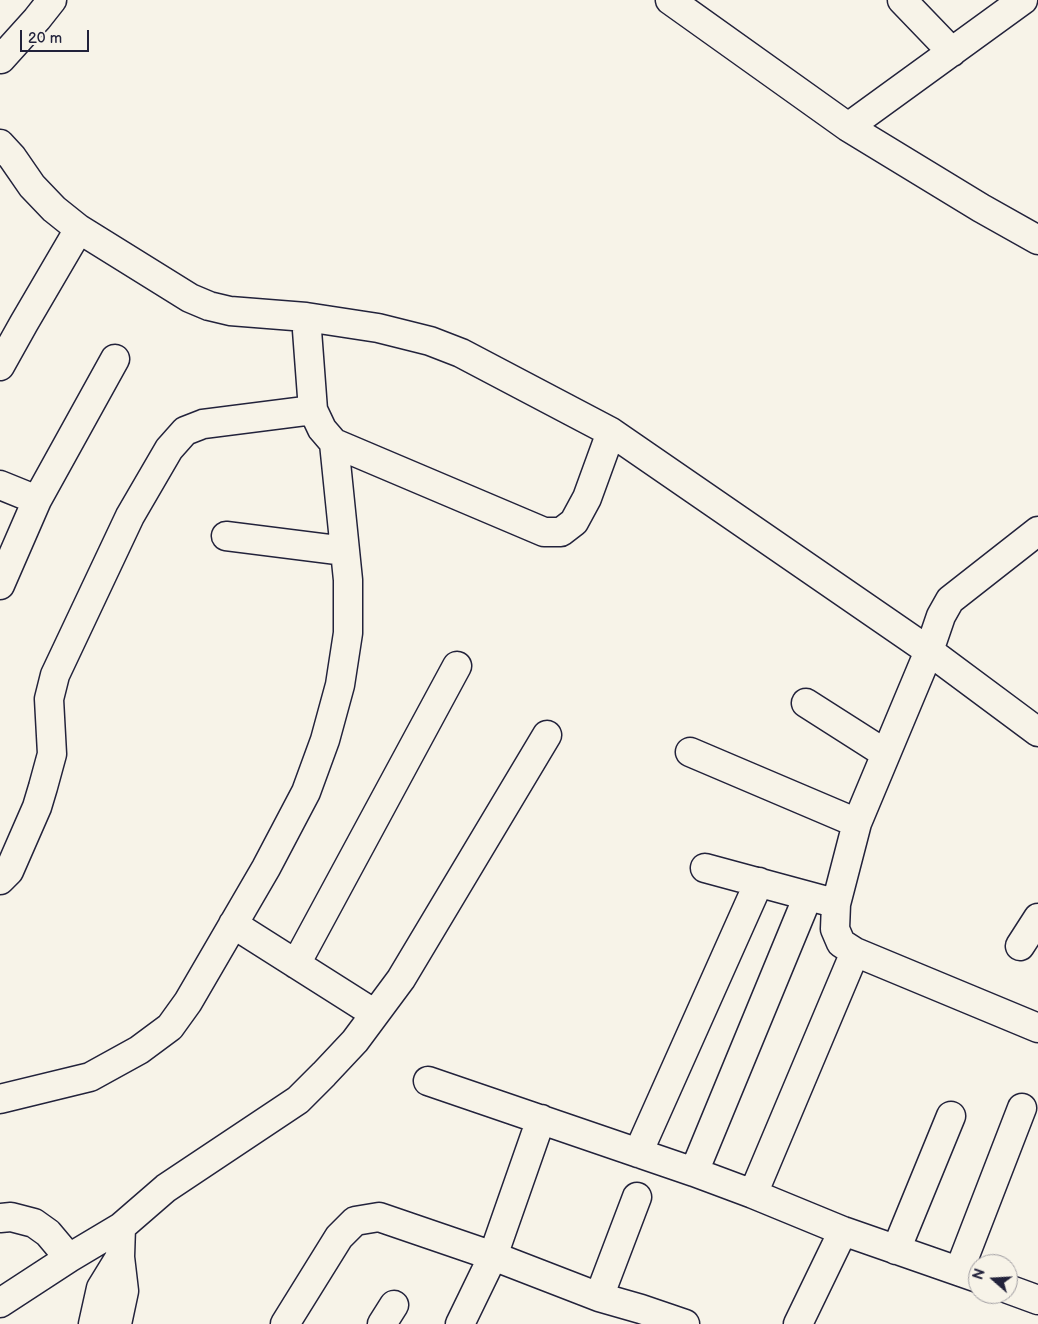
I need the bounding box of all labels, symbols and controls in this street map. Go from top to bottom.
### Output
scale bar [22,20,91,52]
text: 20 m [28,29,62,48]
north arrow [968,1254,1018,1304]
text: N [970,1267,989,1282]

